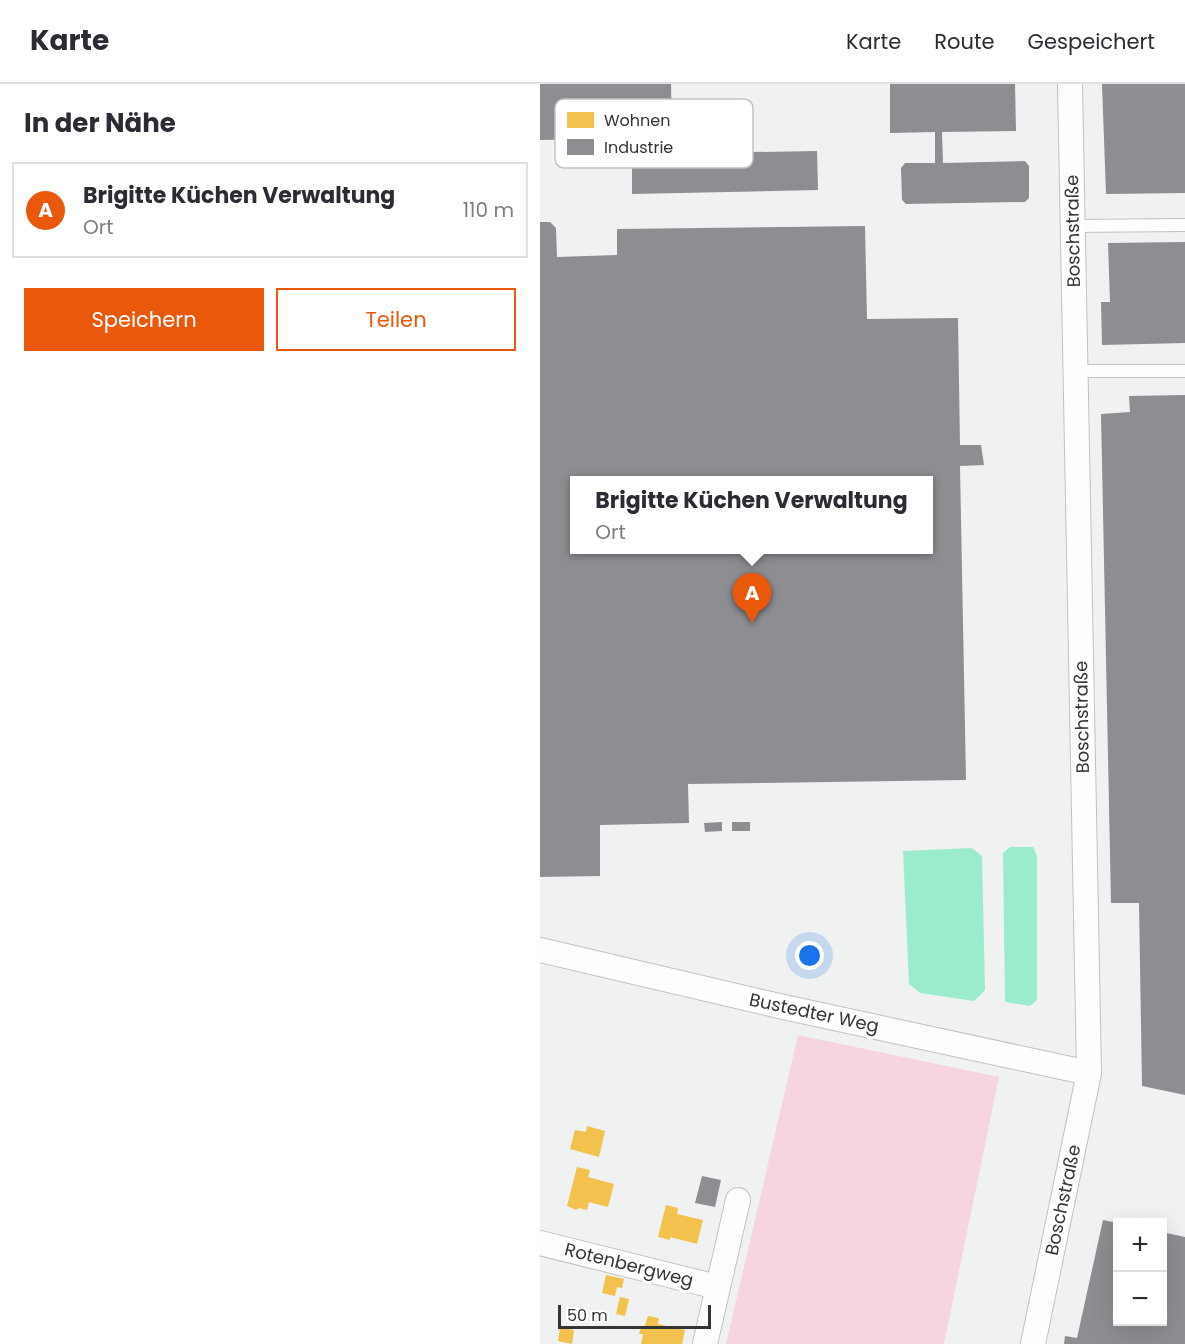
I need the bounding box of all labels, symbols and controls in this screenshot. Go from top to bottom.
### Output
text: Karte [30,21,109,60]
text: Karte [846,27,901,56]
text: Route [934,27,995,56]
text: Gespeichert [1028,27,1155,56]
legend [555,99,753,168]
text: In der Nähe [24,105,176,141]
text: Wohnen [604,109,671,132]
text: Industrie [604,136,673,159]
street label: Boschstraße [1059,174,1086,288]
text: Brigitte Küchen Verwaltung [83,180,395,211]
text: A [38,196,53,224]
text: 110 m [463,196,514,224]
text: Ort [83,213,113,241]
button: Speichern [24,288,264,351]
button: Teilen [276,288,516,351]
popup [570,476,933,554]
text: Brigitte Küchen Verwaltung [595,485,908,516]
text: Ort [595,518,626,546]
pin: A [732,574,772,623]
street label: Boschstraße [1068,660,1095,774]
your location [795,941,824,970]
street label: Bustedter Weg [747,987,881,1038]
street label: Boschstraße [1039,1142,1086,1258]
map controls [1113,1218,1167,1326]
button: + [1113,1218,1167,1272]
street label: Rotenbergweg [562,1236,696,1293]
button: − [1113,1272,1167,1326]
scale bar [558,1302,711,1330]
text: 50 m [567,1304,608,1327]

